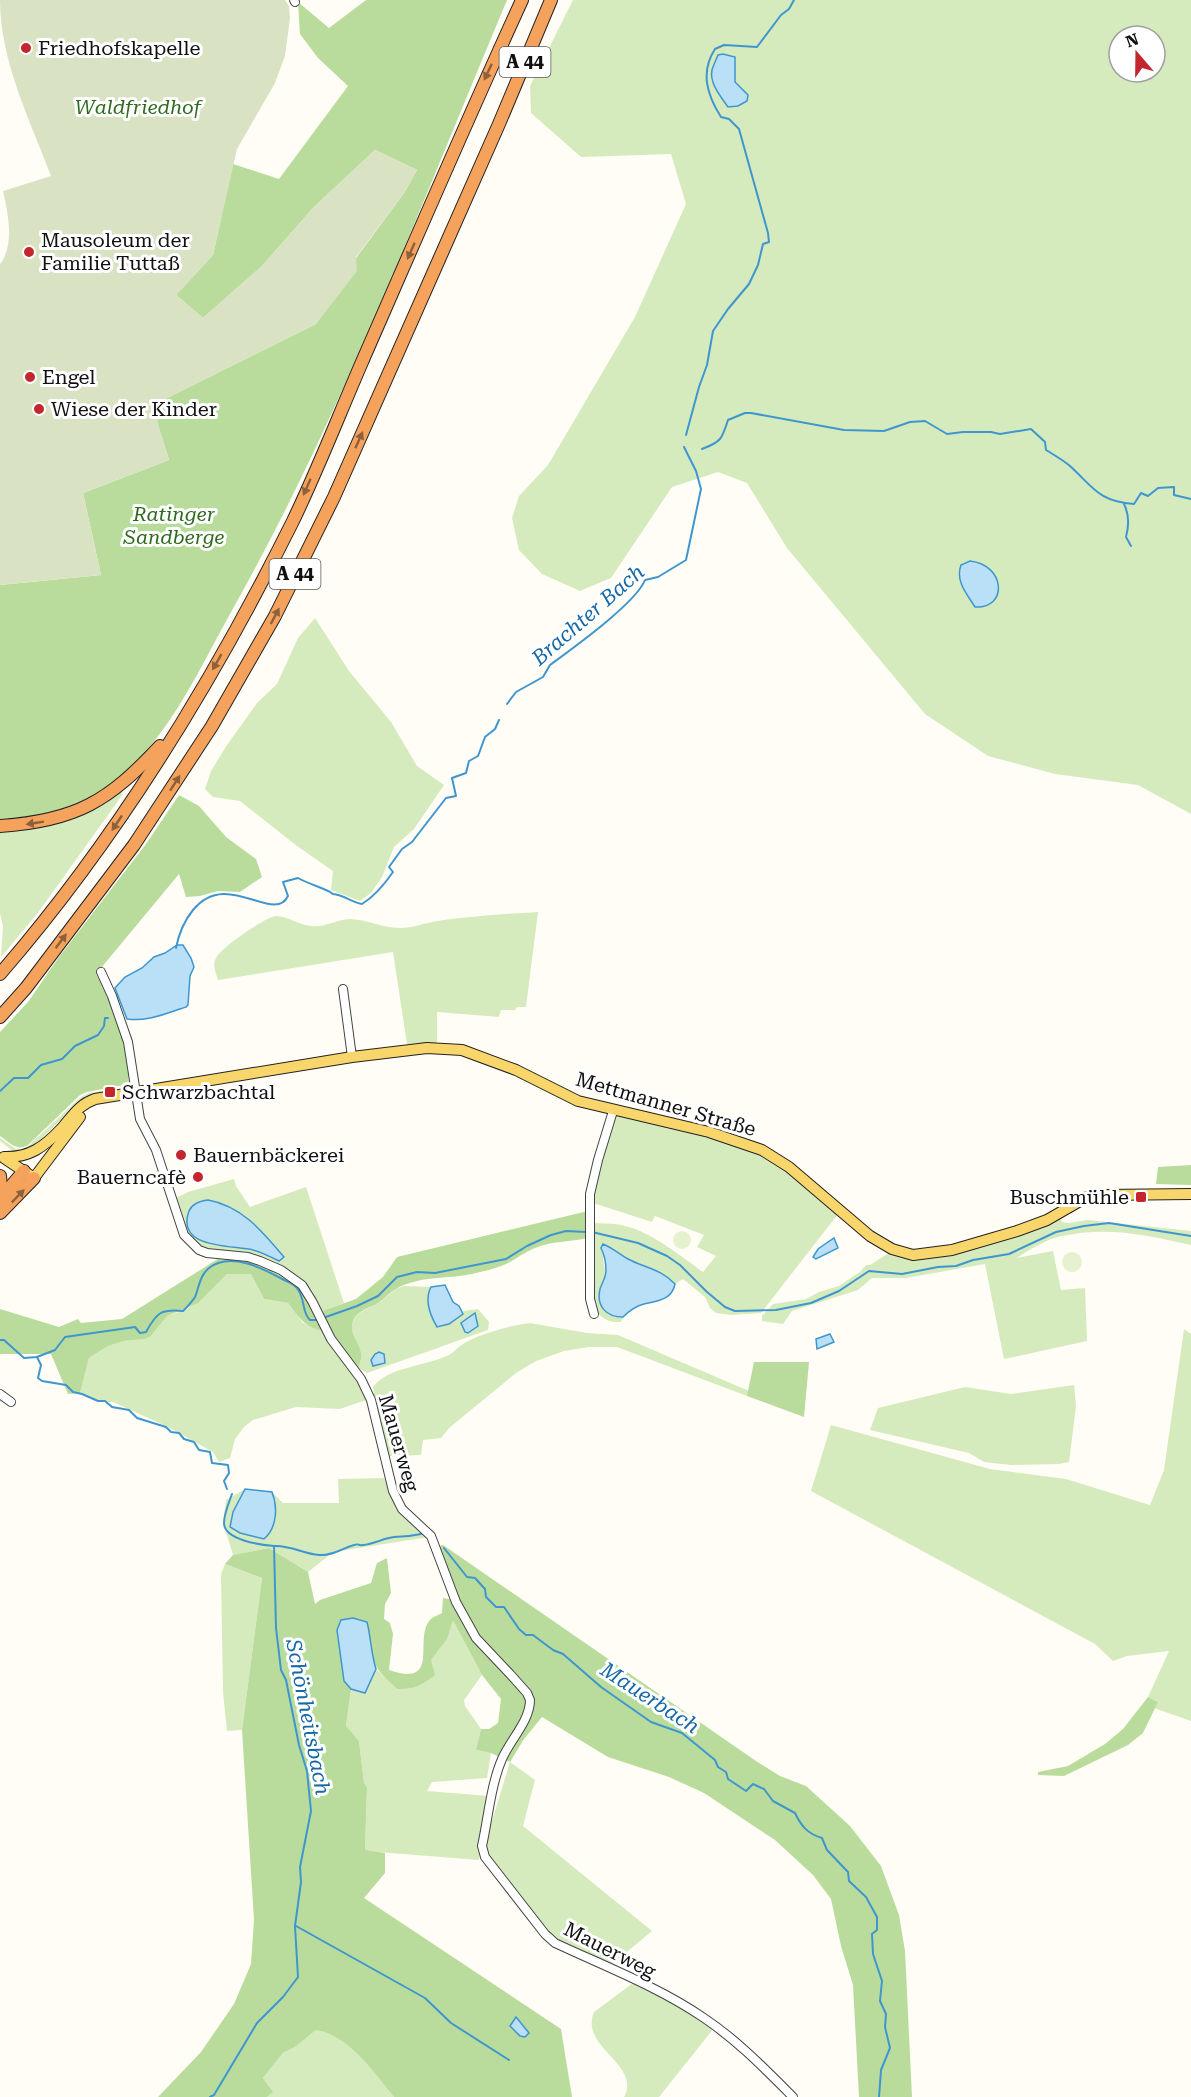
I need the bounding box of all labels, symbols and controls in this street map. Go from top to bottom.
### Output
north arrow [1107,24,1167,84]
text: N [1123,29,1141,51]
place label: Friedhofskapelle [38,36,200,60]
marker: Friedhofskapelle [19,41,33,55]
road number: A 44 [500,47,550,77]
one-way arrow [484,64,493,81]
park label: Waldfriedhof [75,95,204,119]
place label: Mausoleum der Familie Tuttaß [41,228,190,275]
one-way arrow [405,242,415,260]
marker: Mausoleum der Familie Tuttaß [22,245,36,259]
place label: Engel [42,365,96,389]
marker: Engel [23,370,37,384]
place label: Wiese der Kinder [51,397,217,421]
marker: Wiese der Kinder [32,402,46,416]
one-way arrow [354,430,364,448]
one-way arrow [303,479,312,496]
park label: Ratinger Sandberge [123,502,224,549]
road number: A 44 [270,559,320,589]
water label: Brachter Bach [526,560,649,671]
one-way arrow [270,607,280,624]
one-way arrow [212,654,222,671]
one-way arrow [169,775,180,791]
one-way arrow [111,814,123,830]
one-way arrow [26,818,45,827]
one-way arrow [55,933,67,949]
street label: Mettmanner Straße [573,1067,759,1141]
place label: Schwarzbachtal [122,1080,275,1104]
marker: Schwarzbachtal [103,1085,117,1099]
place label: Bauernbäckerei [193,1143,344,1167]
marker: Bauernbäckerei [174,1148,188,1162]
place label: Bauerncafè [77,1165,186,1189]
marker: Bauerncafè [191,1170,205,1184]
place label: Buschmühle [1010,1185,1129,1209]
one-way arrow [10,1190,24,1204]
marker: Buschmühle [1134,1190,1148,1204]
street label: Mauerweg [374,1392,425,1495]
water label: Schönheitsbach [281,1636,335,1797]
water label: Mauerbach [595,1657,704,1739]
street label: Mauerweg [560,1917,661,1984]

